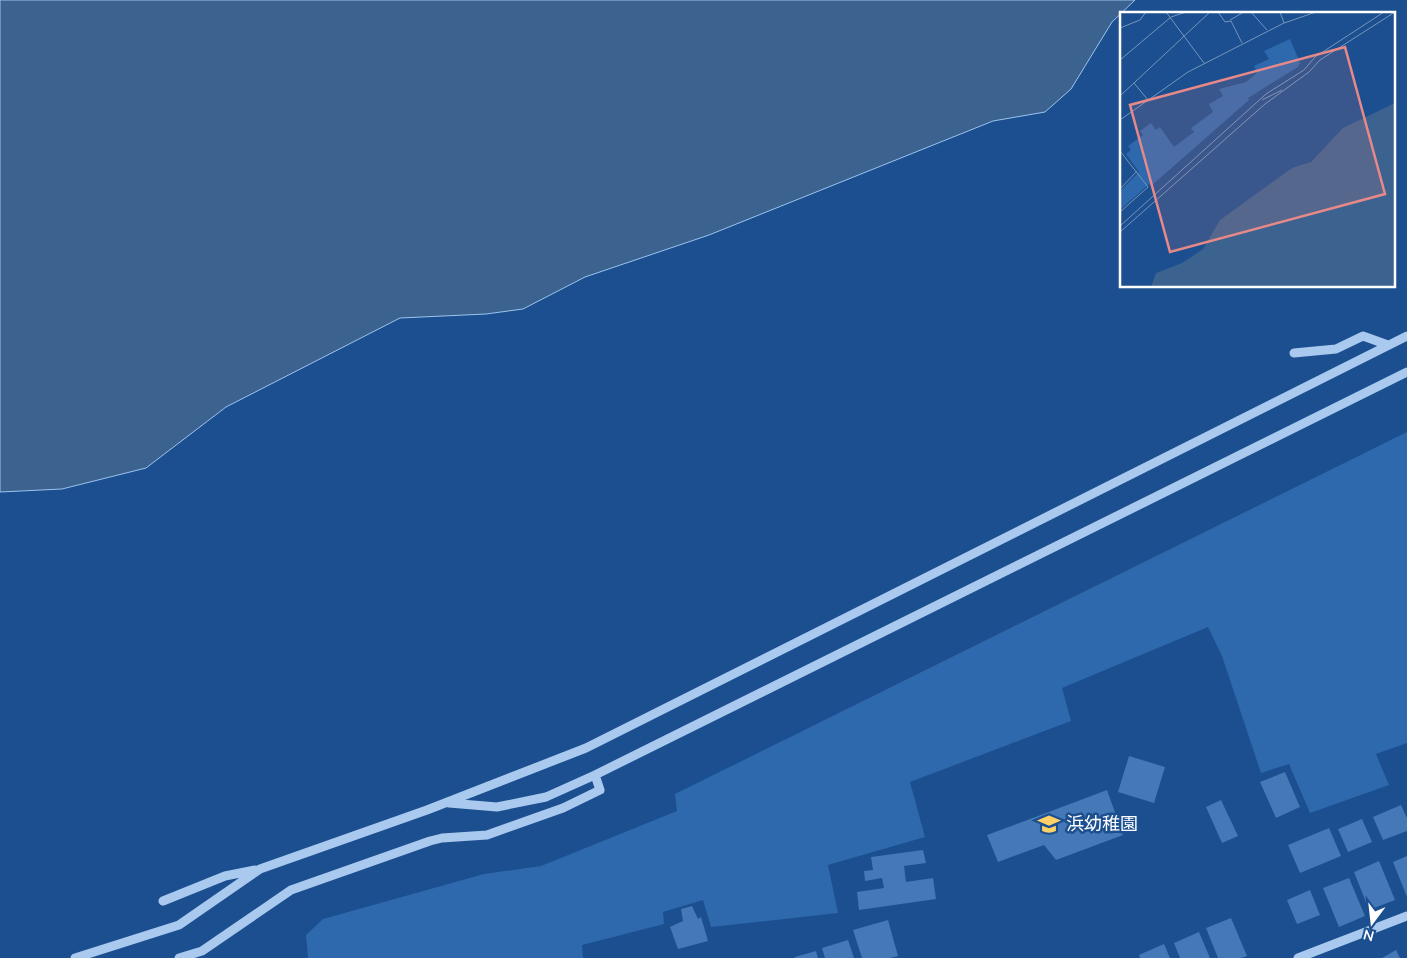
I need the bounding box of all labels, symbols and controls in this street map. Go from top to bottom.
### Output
inset map [1120,12,1394,288]
school or university icon: 浜幼稚園 [1036,811,1062,837]
place label: 浜幼稚園 [1066,812,1138,836]
north arrow [1347,898,1397,948]
text: N [1361,925,1376,946]

